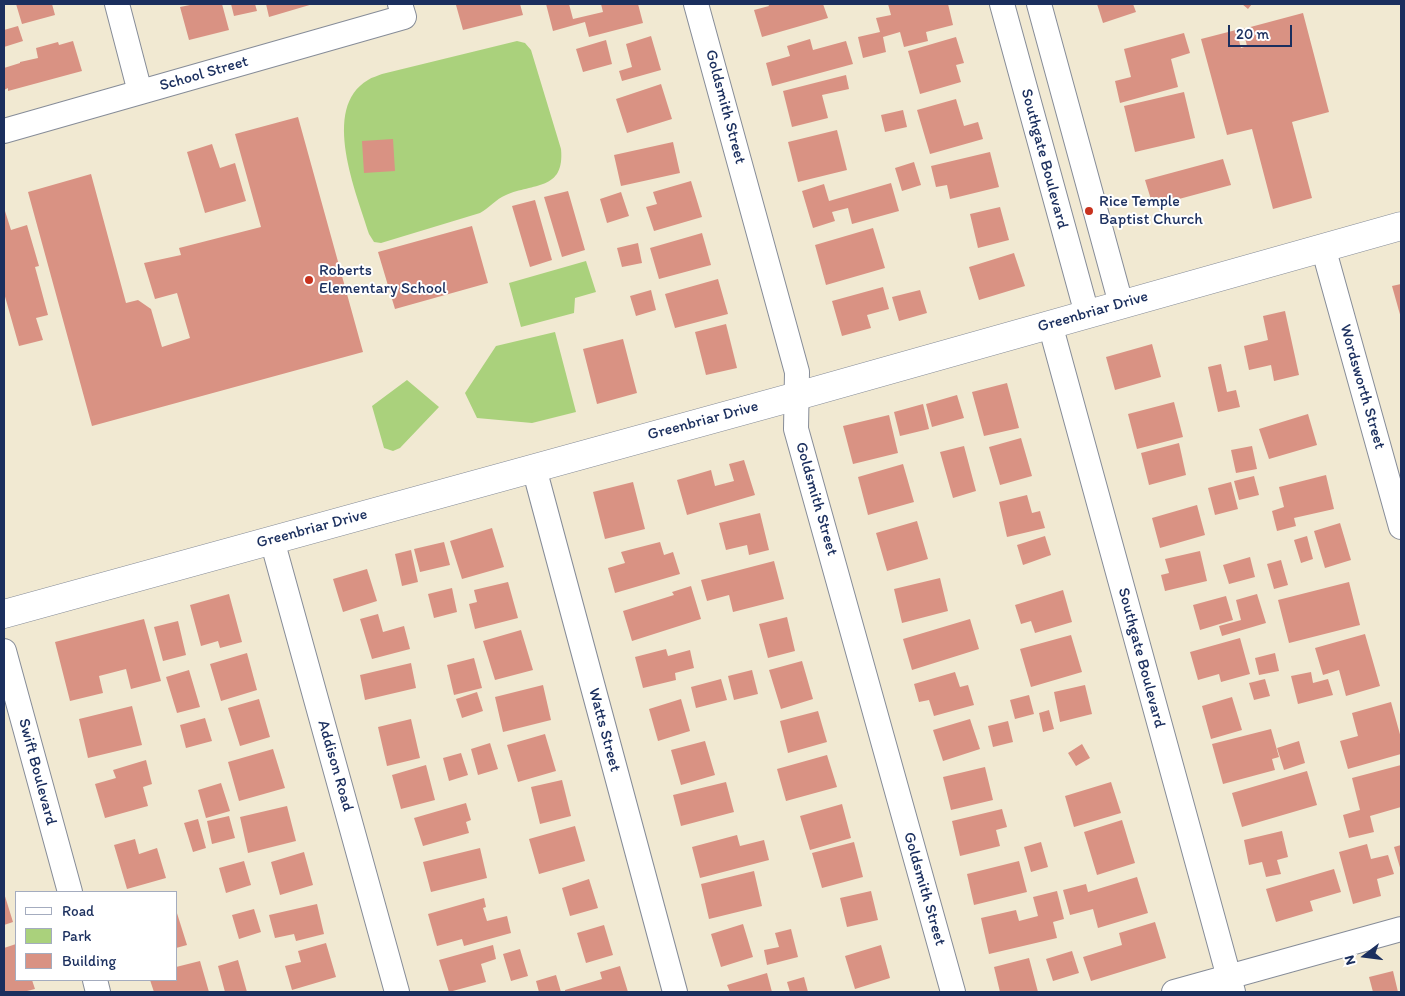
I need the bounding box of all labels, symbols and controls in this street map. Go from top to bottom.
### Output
scale bar [1230,15,1294,47]
text: 20 m [1236,25,1269,43]
street label: Goldsmith Street [701,48,749,166]
street label: School Street [157,52,251,96]
street label: Southgate Boulevard [1016,87,1072,231]
place label: Rice Temple Baptist Church [1099,192,1203,230]
marker: Rice Temple Baptist Church [1083,205,1095,217]
place label: Roberts Elementary School [319,261,447,299]
marker: Roberts Elementary School [303,274,315,286]
street label: Greenbriar Drive [1036,287,1150,337]
street label: Wordsworth Street [1335,322,1389,452]
street label: Greenbriar Drive [645,397,761,445]
street label: Goldsmith Street [791,440,841,558]
street label: Greenbriar Drive [254,505,370,553]
street label: Southgate Boulevard [1113,586,1169,730]
street label: Watts Street [584,686,624,774]
street label: Swift Boulevard [14,716,60,828]
street label: Addison Road [313,718,357,814]
street label: Goldsmith Street [899,830,949,948]
legend [15,891,178,981]
text: Road [62,902,94,920]
text: Park [62,927,92,945]
north arrow [1340,931,1390,981]
text: Building [62,952,116,970]
text: N [1341,953,1359,967]

